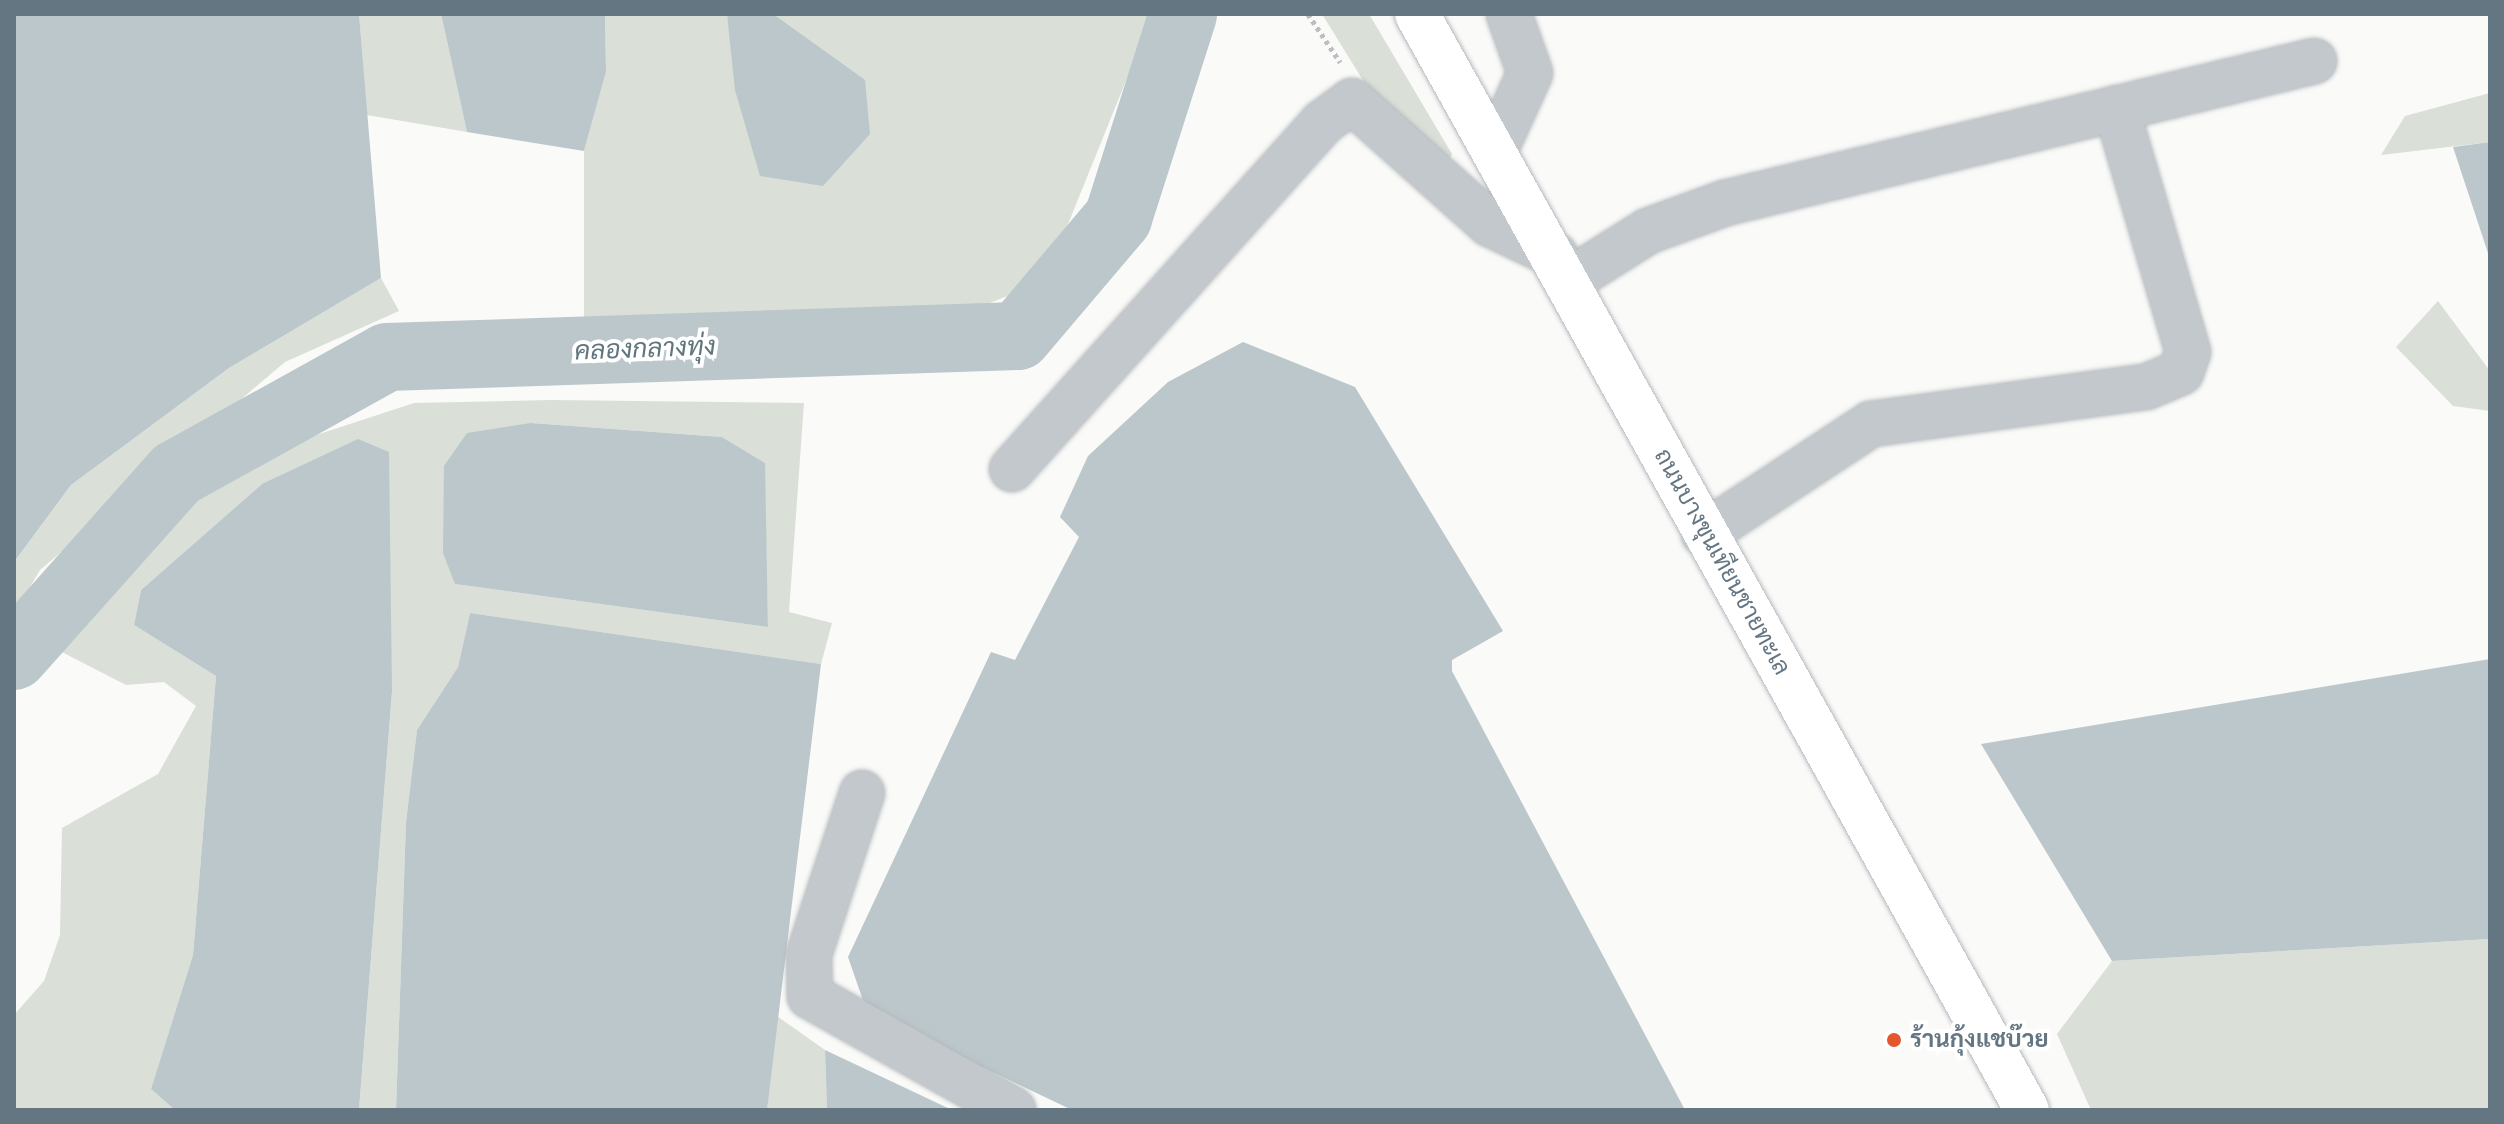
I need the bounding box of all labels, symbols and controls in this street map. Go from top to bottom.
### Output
water label: คลองกลางทุ่ง [574,331,716,367]
street label: ถนนบางขุนเทียนชายทะเล [1648,444,1796,680]
place label: ร้านกุ้งแชบ๊วย [1910,1026,2049,1054]
marker: ร้านกุ้งแชบ๊วย [1885,1031,1903,1049]

